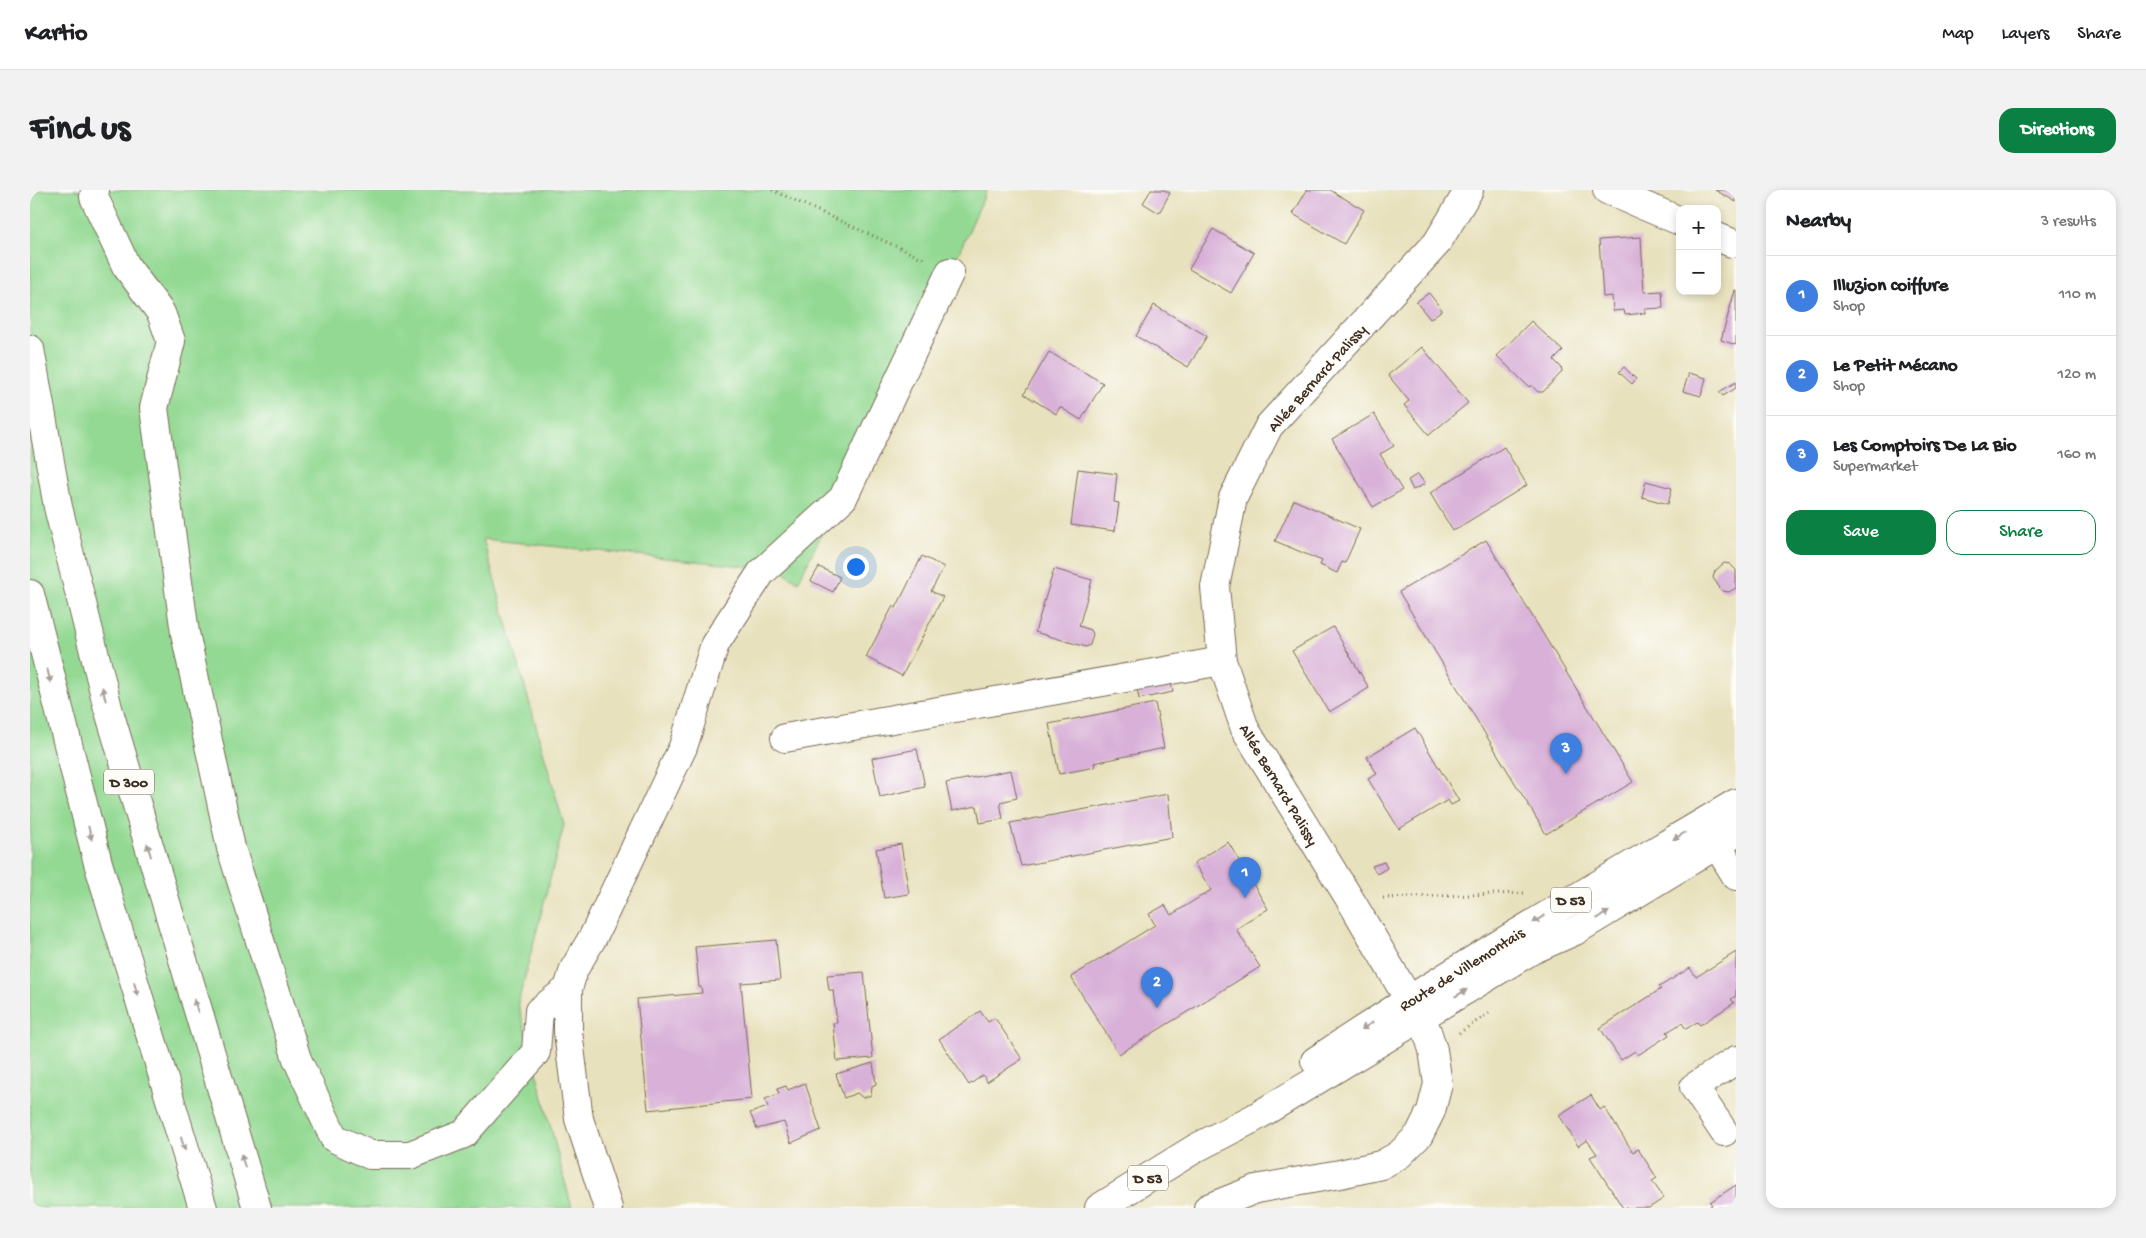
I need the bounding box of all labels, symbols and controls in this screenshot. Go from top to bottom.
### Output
text: Kartio [25,20,88,49]
text: Map [1942,24,1974,45]
text: Layers [2002,24,2049,45]
text: Share [2077,24,2121,45]
button: Directions [1999,108,2116,153]
text: Find us [30,110,130,151]
map controls [1676,205,1721,295]
button: + [1676,205,1721,250]
text: Nearby [1786,210,1851,235]
text: 3 results [2041,213,2096,232]
button: − [1676,250,1721,295]
text: Illuzion coiffure [1833,275,1948,298]
text: 1 [1799,286,1805,305]
text: 110 m [2059,286,2096,305]
text: Shop [1833,298,1865,317]
street label: Allée Bernard Palissy [1265,321,1372,437]
text: Le Petit Mécano [1833,355,1958,378]
text: 2 [1798,366,1806,385]
text: 120 m [2057,366,2096,385]
text: Shop [1833,378,1865,397]
text: Les Comptoirs De La Bio [1833,435,2017,458]
text: 3 [1798,446,1806,465]
text: 160 m [2057,446,2096,465]
text: Supermarket [1833,458,1918,477]
button: Save [1786,510,1936,555]
button: Share [1946,510,2096,555]
your location [843,554,869,580]
one-way arrow [45,668,53,683]
one-way arrow [100,687,108,702]
street label: Allée Bernard Palissy [1233,722,1321,850]
pin: 3 [1550,733,1582,774]
road number: D 300 [104,770,154,794]
one-way arrow [86,825,94,840]
one-way arrow [1672,832,1685,841]
one-way arrow [145,843,153,858]
pin: 1 [1229,857,1261,898]
road number: D 53 [1551,888,1591,912]
one-way arrow [1597,910,1610,919]
one-way arrow [1533,915,1546,924]
street label: Route de Villemontais [1397,924,1530,1017]
pin: 2 [1141,967,1173,1008]
one-way arrow [132,981,140,996]
one-way arrow [1455,988,1468,997]
one-way arrow [191,998,199,1013]
one-way arrow [1361,1021,1374,1030]
one-way arrow [179,1137,187,1152]
one-way arrow [239,1154,246,1169]
road number: D 53 [1128,1166,1168,1190]

